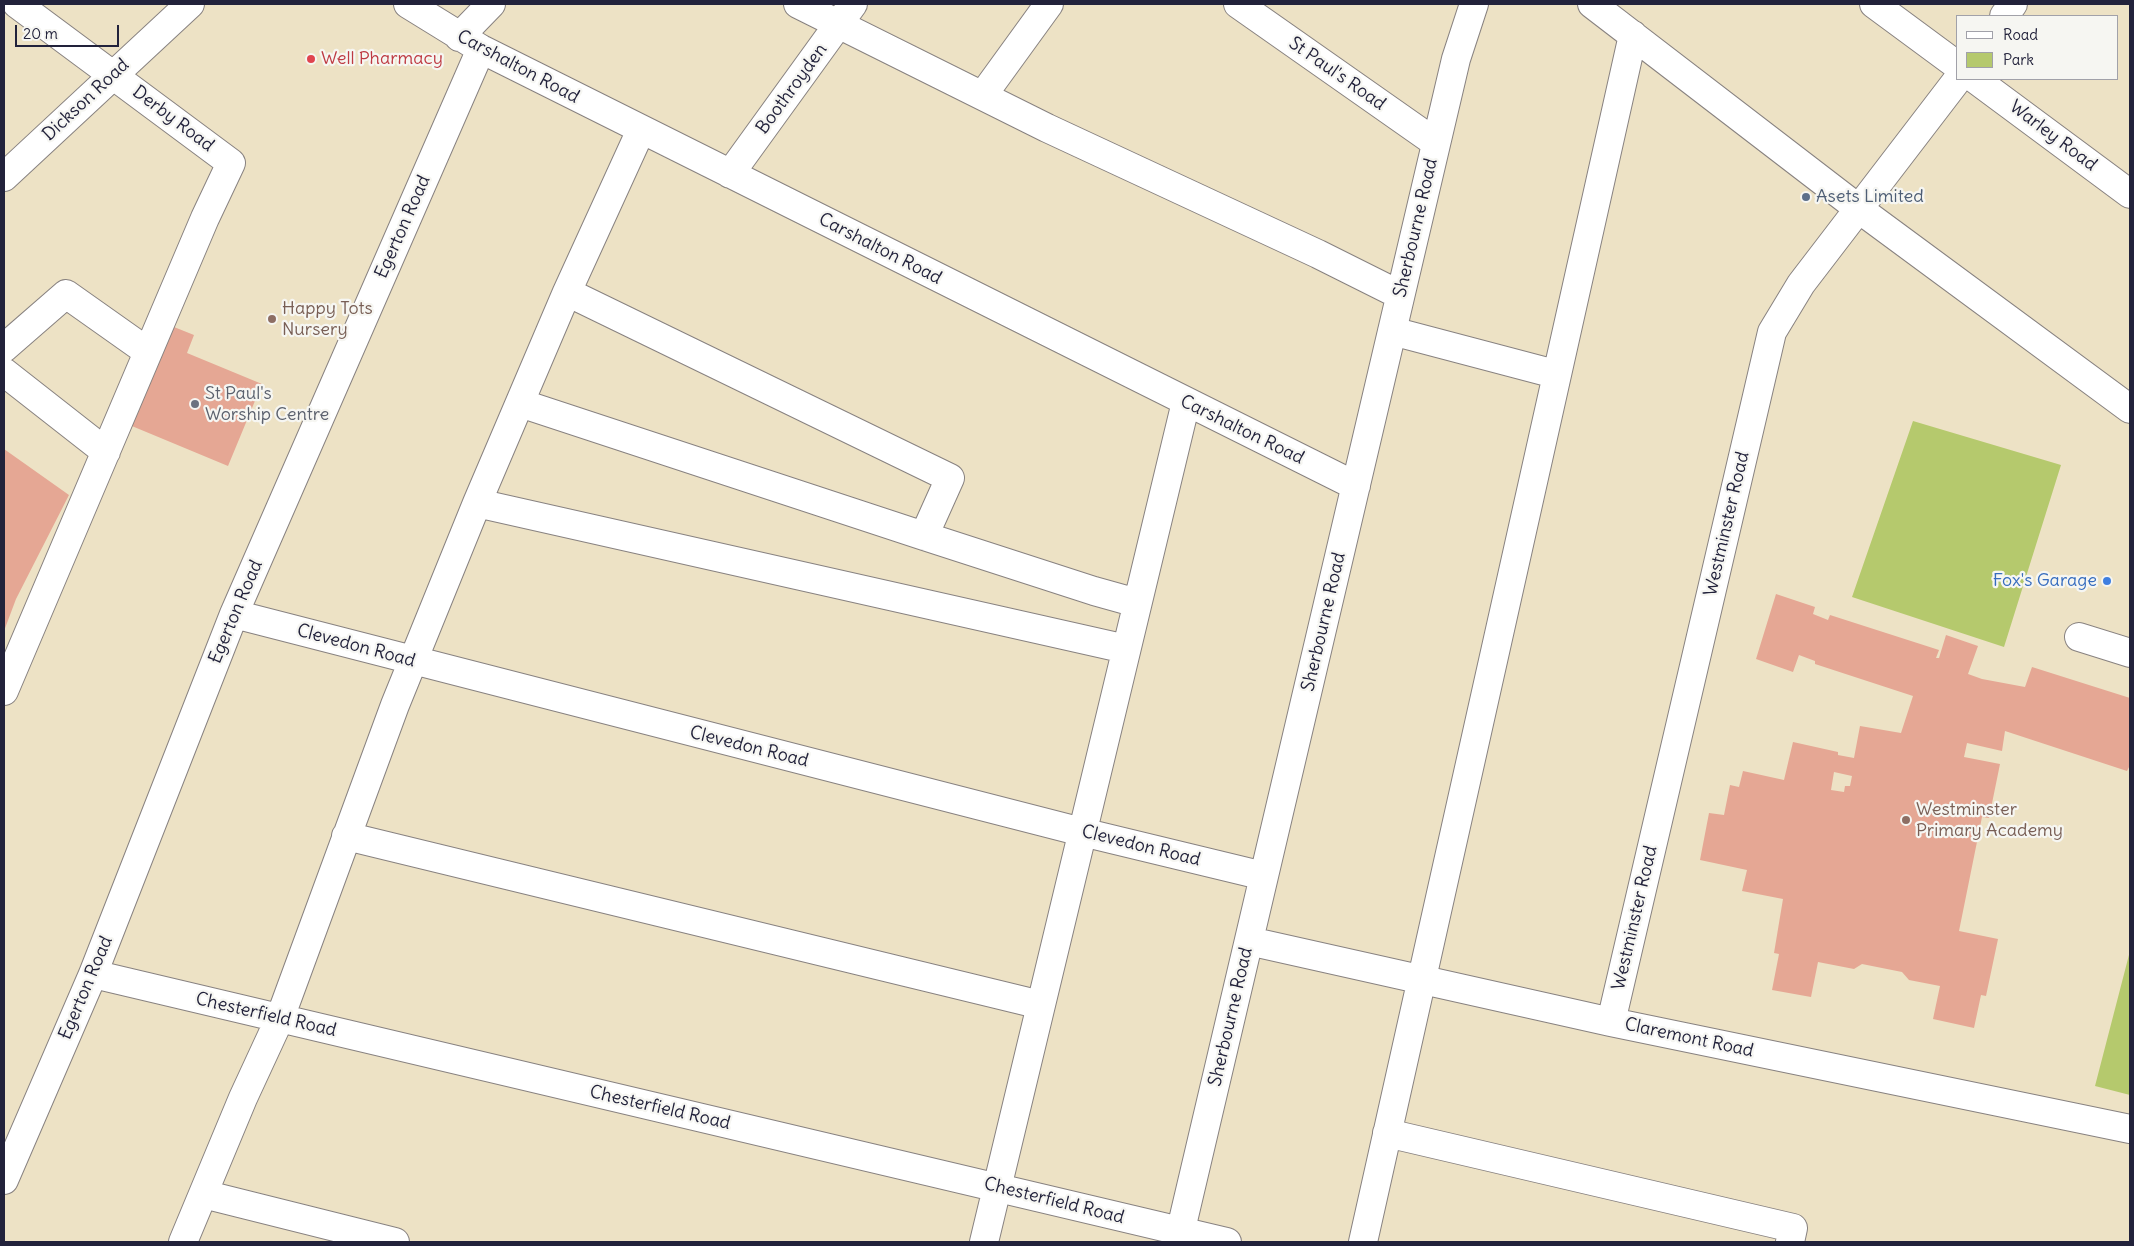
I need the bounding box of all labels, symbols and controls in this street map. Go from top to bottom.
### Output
scale bar [18,15,121,47]
legend [1956,15,2119,80]
text: 20 m [23,24,58,43]
text: Road [2003,25,2038,44]
street label: Carshalton Road [453,26,583,108]
street label: St Paul's Road [1284,33,1390,115]
street label: Boothroyden [752,40,832,138]
place label: Well Pharmacy [321,48,443,70]
text: Park [2003,50,2034,69]
marker: Well Pharmacy [305,53,317,65]
street label: Dickson Road [38,54,134,146]
street label: Derby Road [128,81,218,157]
street label: Warley Road [2005,96,2101,176]
street label: Sherbourne Road [1390,156,1442,300]
street label: Egerton Road [371,172,435,282]
place label: Asets Limited [1816,186,1924,208]
marker: Asets Limited [1800,191,1812,203]
street label: Carshalton Road [815,209,945,289]
place label: Happy Tots Nursery [282,298,373,340]
marker: Happy Tots Nursery [266,313,278,325]
place label: St Paul's Worship Centre [205,383,329,426]
street label: Carshalton Road [1176,391,1308,469]
marker: St Paul's Worship Centre [189,398,201,410]
street label: Westminster Road [1700,450,1754,598]
street label: Sherbourne Road [1298,550,1350,694]
street label: Egerton Road [204,557,268,667]
place label: Fox's Garage [1993,570,2097,592]
marker: Fox's Garage [2101,575,2113,587]
street label: Clevedon Road [294,620,418,672]
street label: Clevedon Road [687,722,811,772]
place label: Westminster Primary Academy [1916,799,2063,842]
marker: Westminster Primary Academy [1900,814,1912,826]
street label: Clevedon Road [1079,821,1203,871]
street label: Westminster Road [1608,844,1662,992]
street label: Egerton Road [54,933,118,1043]
street label: Sherbourne Road [1205,945,1257,1089]
street label: Chesterfield Road [194,988,338,1042]
street label: Claremont Road [1622,1014,1756,1062]
street label: Chesterfield Road [588,1081,732,1135]
street label: Chesterfield Road [982,1173,1126,1229]

